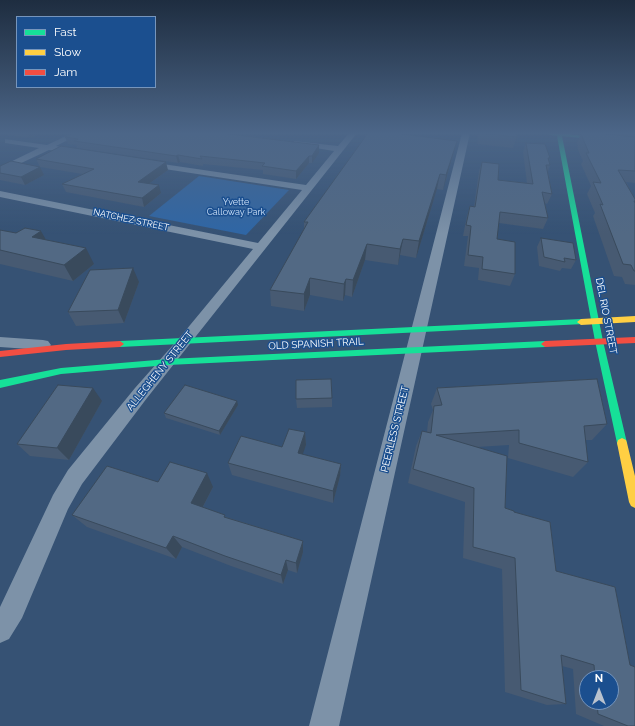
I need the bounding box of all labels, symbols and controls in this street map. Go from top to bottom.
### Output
legend [16,16,156,88]
text: Fast [54,25,77,39]
text: Slow [54,45,81,59]
text: Jam [54,65,77,79]
park label: Yvette Calloway Park [207,197,265,218]
street label: NATCHEZ STREET [92,207,170,233]
street label: DEL RIO STREET [593,277,619,355]
street label: ALLEGHENY STREET [124,329,196,413]
street label: OLD SPANISH TRAIL [268,336,364,352]
street label: PEERLESS STREET [378,385,412,473]
north arrow [579,670,619,710]
text: N [595,672,603,685]

